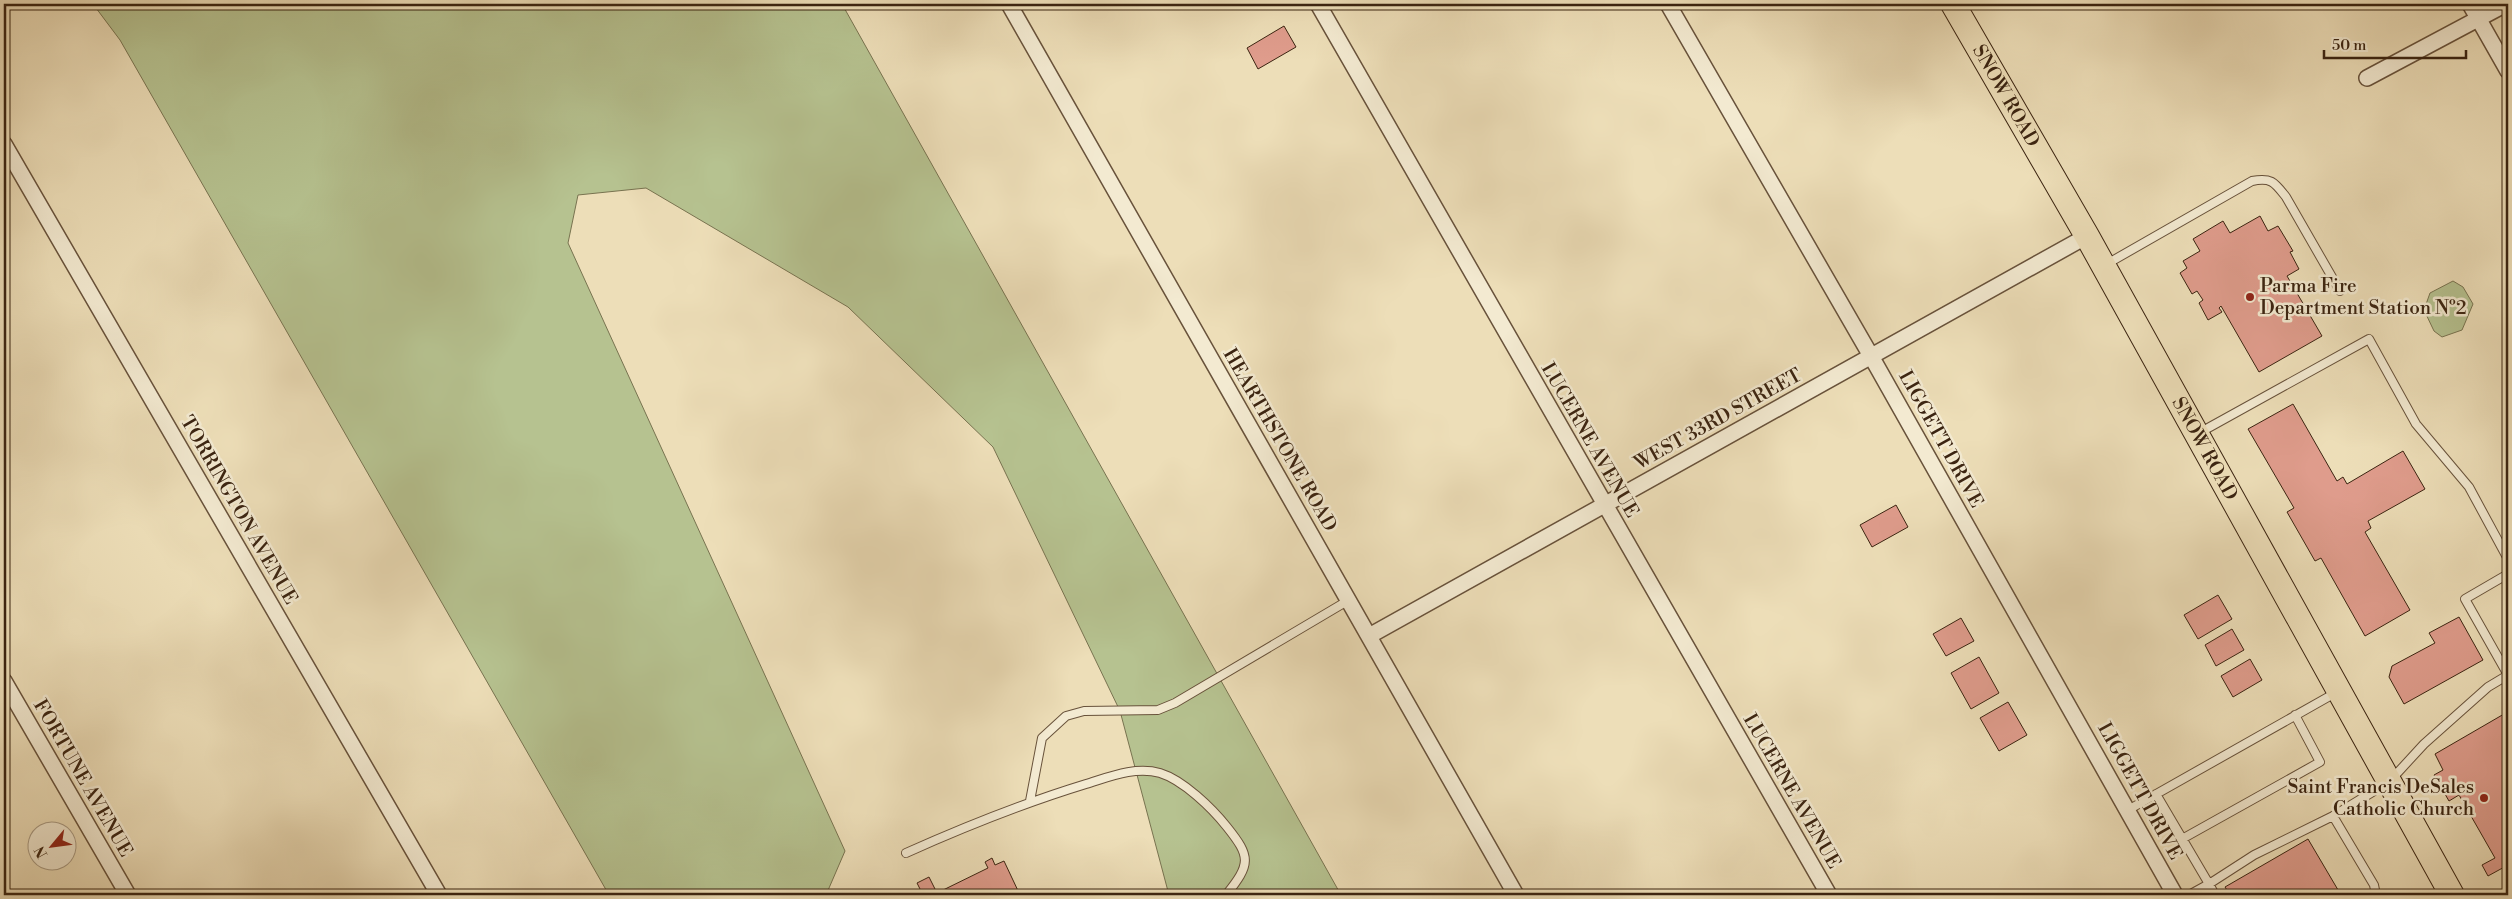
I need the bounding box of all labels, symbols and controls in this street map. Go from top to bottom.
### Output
scale bar [2324,28,2467,60]
text: 50 m [2332,36,2366,55]
street label: SNOW ROAD [1967,40,2045,151]
place label: Parma Fire Department Station №2 [2260,274,2466,320]
marker: Parma Fire Department Station №2 [2244,291,2256,303]
street label: HEARTHSTONE ROAD [1218,344,1342,536]
street label: LUCERNE AVENUE [1536,358,1644,522]
street label: WEST 33RD STREET [1629,363,1806,476]
street label: LIGGETT DRIVE [1893,366,1989,512]
street label: SNOW ROAD [2167,393,2243,505]
street label: TORRINGTON AVENUE [175,411,303,609]
street label: FORTUNE AVENUE [29,695,137,861]
street label: LUCERNE AVENUE [1738,709,1846,873]
street label: LIGGETT DRIVE [2092,718,2188,864]
place label: Saint Francis DeSales Catholic Church [2287,775,2474,821]
marker: Saint Francis DeSales Catholic Church [2478,792,2490,804]
north arrow [28,822,78,872]

